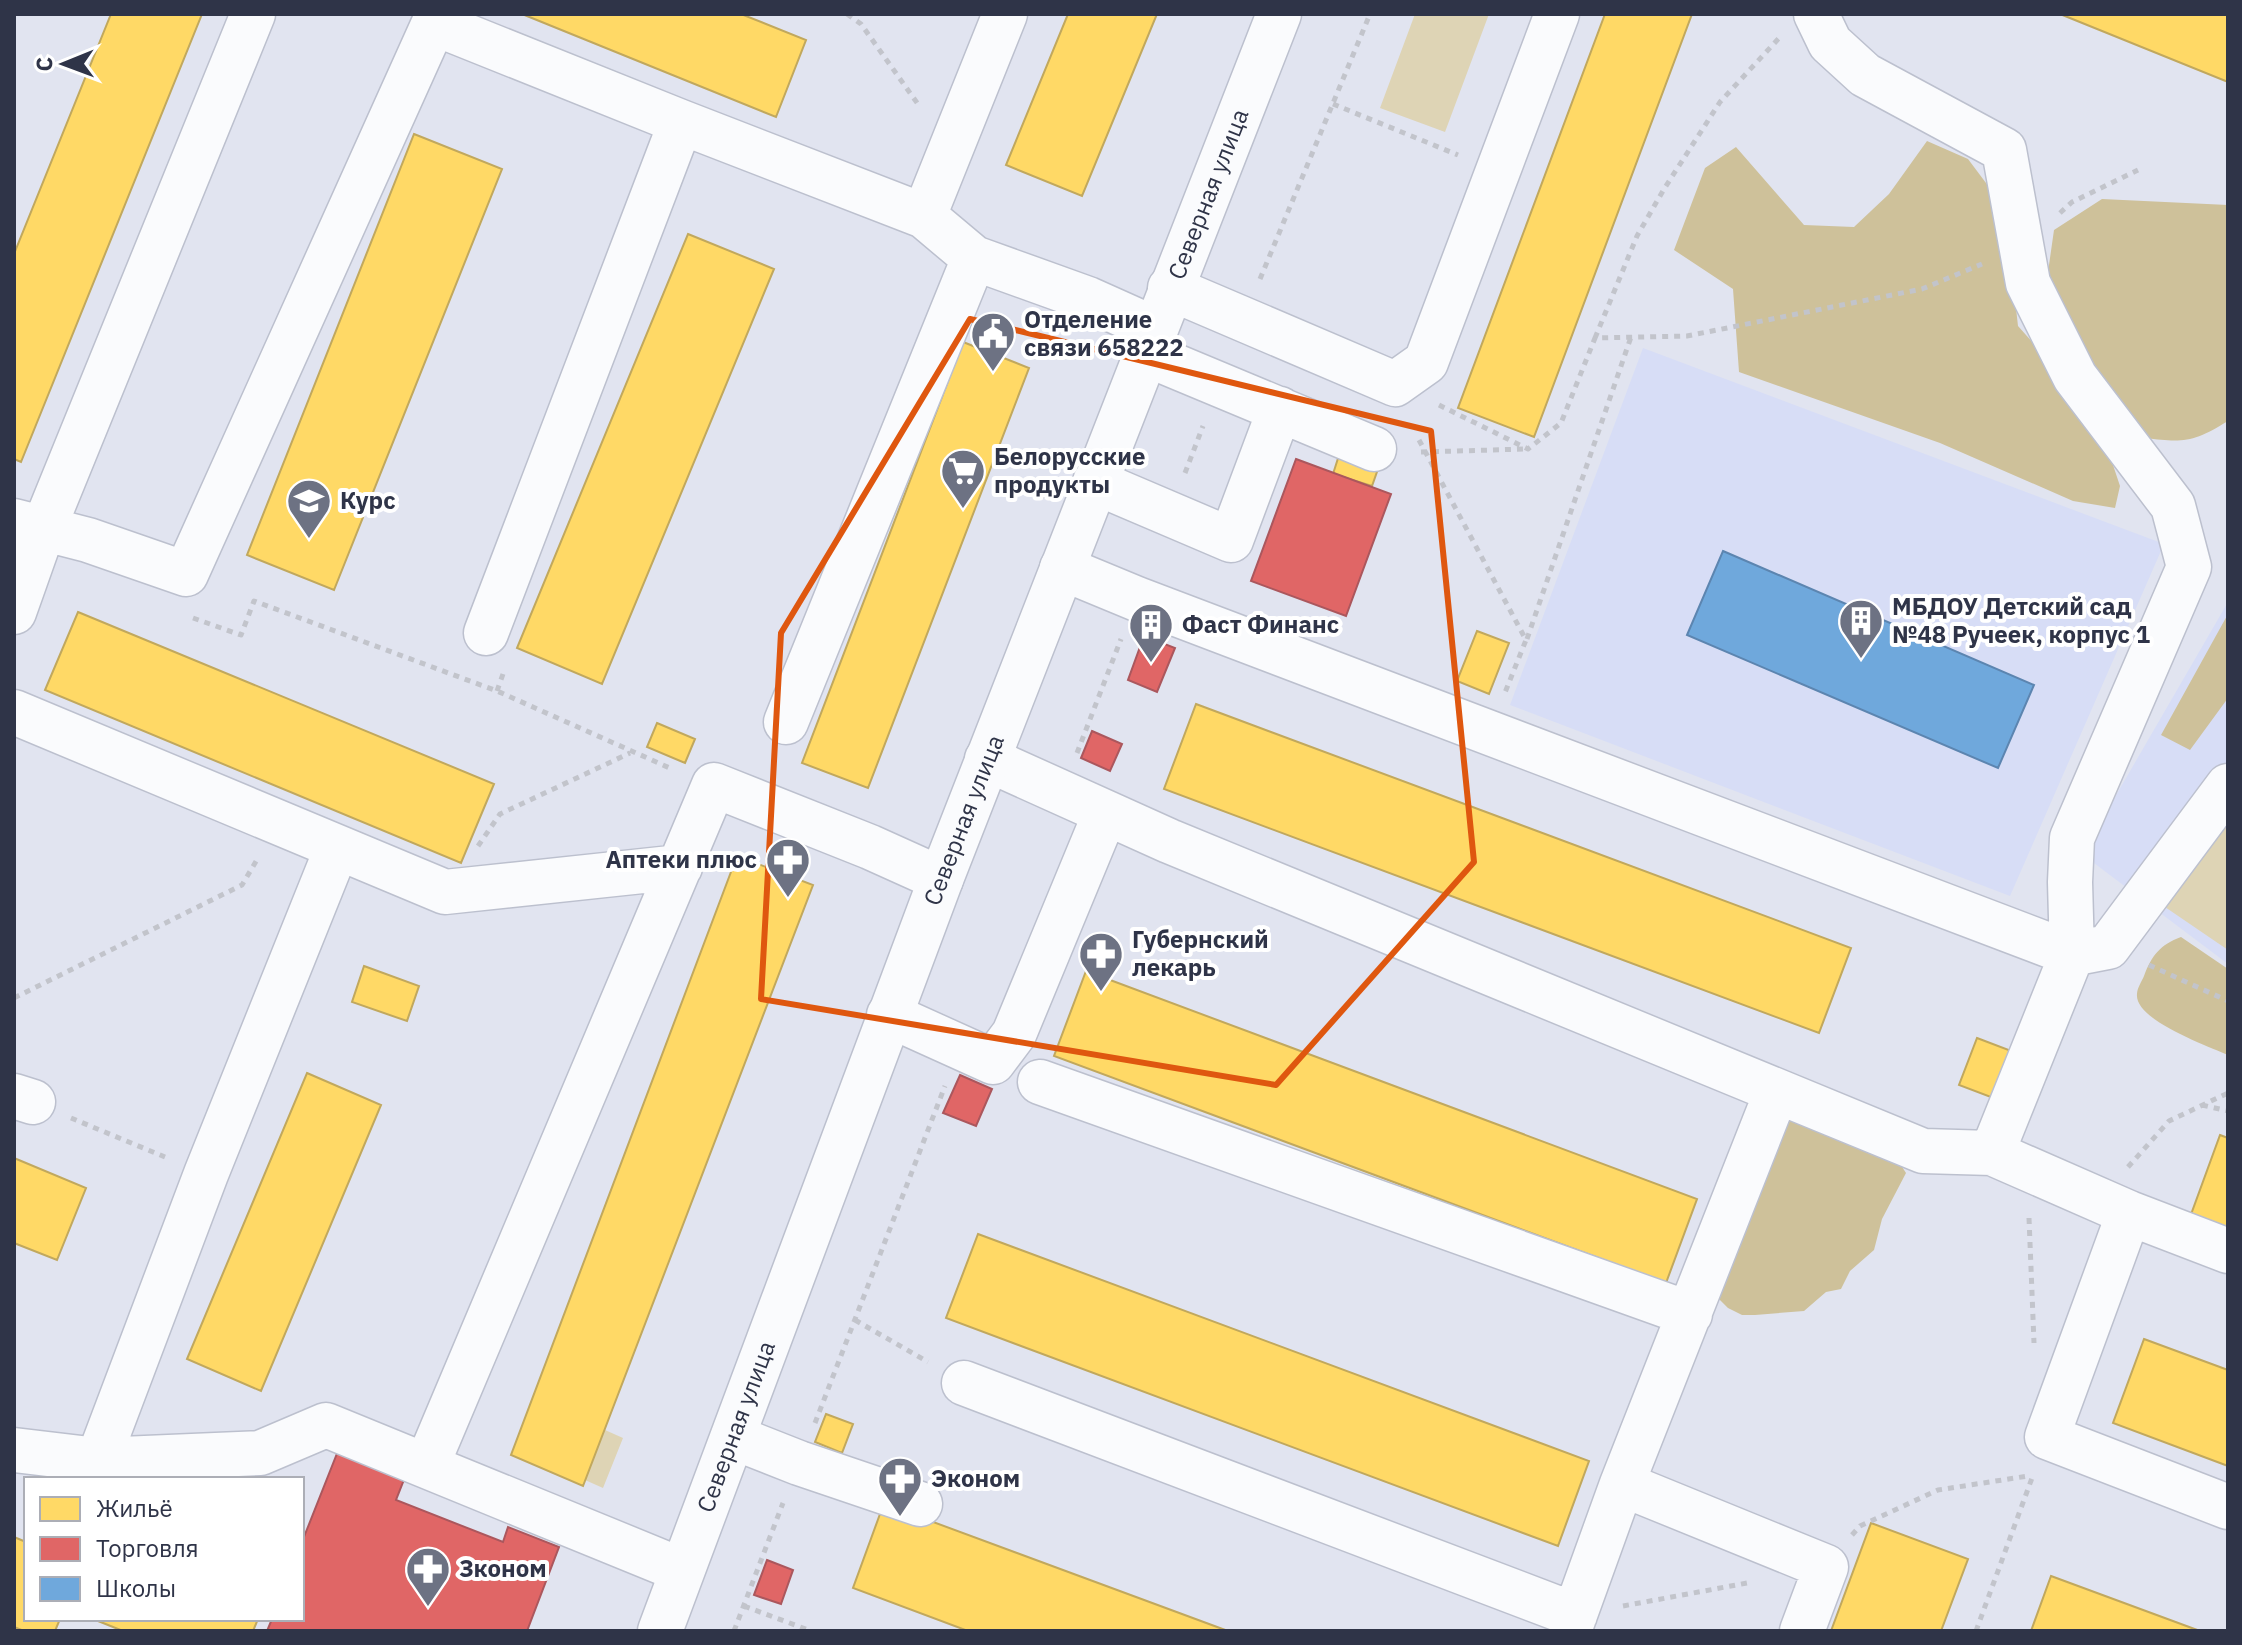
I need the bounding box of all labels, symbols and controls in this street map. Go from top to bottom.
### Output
north arrow [24,24,104,104]
text: С [29,57,58,72]
street label: Северная улица [1160,104,1255,284]
place label: Отделение связи 658222 [1024,303,1184,363]
public building icon: Отделение связи 658222 [969,310,1017,373]
place label: Белорусские продукты [994,440,1145,500]
supermarket icon: Белорусские продукты [939,447,987,510]
school or university icon: Курс [285,477,333,540]
place label: Курс [340,484,396,516]
place label: МБДОУ Детский сад №48 Ручеек, корпус 1 [1892,590,2150,650]
building icon: МБДОУ Детский сад №48 Ручеек, корпус 1 [1837,597,1885,660]
building icon: Фаст Финанс [1127,601,1175,664]
place label: Фаст Финанс [1182,608,1339,640]
street label: Северная улица [916,730,1011,910]
pharmacy icon: Аптеки плюс [764,836,812,899]
place label: Аптеки плюс [605,843,757,875]
place label: Губернский лекарь [1132,923,1269,983]
pharmacy icon: Губернский лекарь [1077,930,1125,993]
street label: Северная улица [689,1336,782,1517]
pharmacy icon: Эконом [876,1455,924,1518]
place label: Эконом [931,1462,1020,1494]
legend [24,1477,304,1621]
text: Жильё [96,1492,173,1524]
text: Торговля [96,1532,199,1564]
pharmacy icon: Зконом [404,1545,452,1608]
place label: Зконом [459,1552,547,1584]
text: Школы [96,1572,176,1604]

